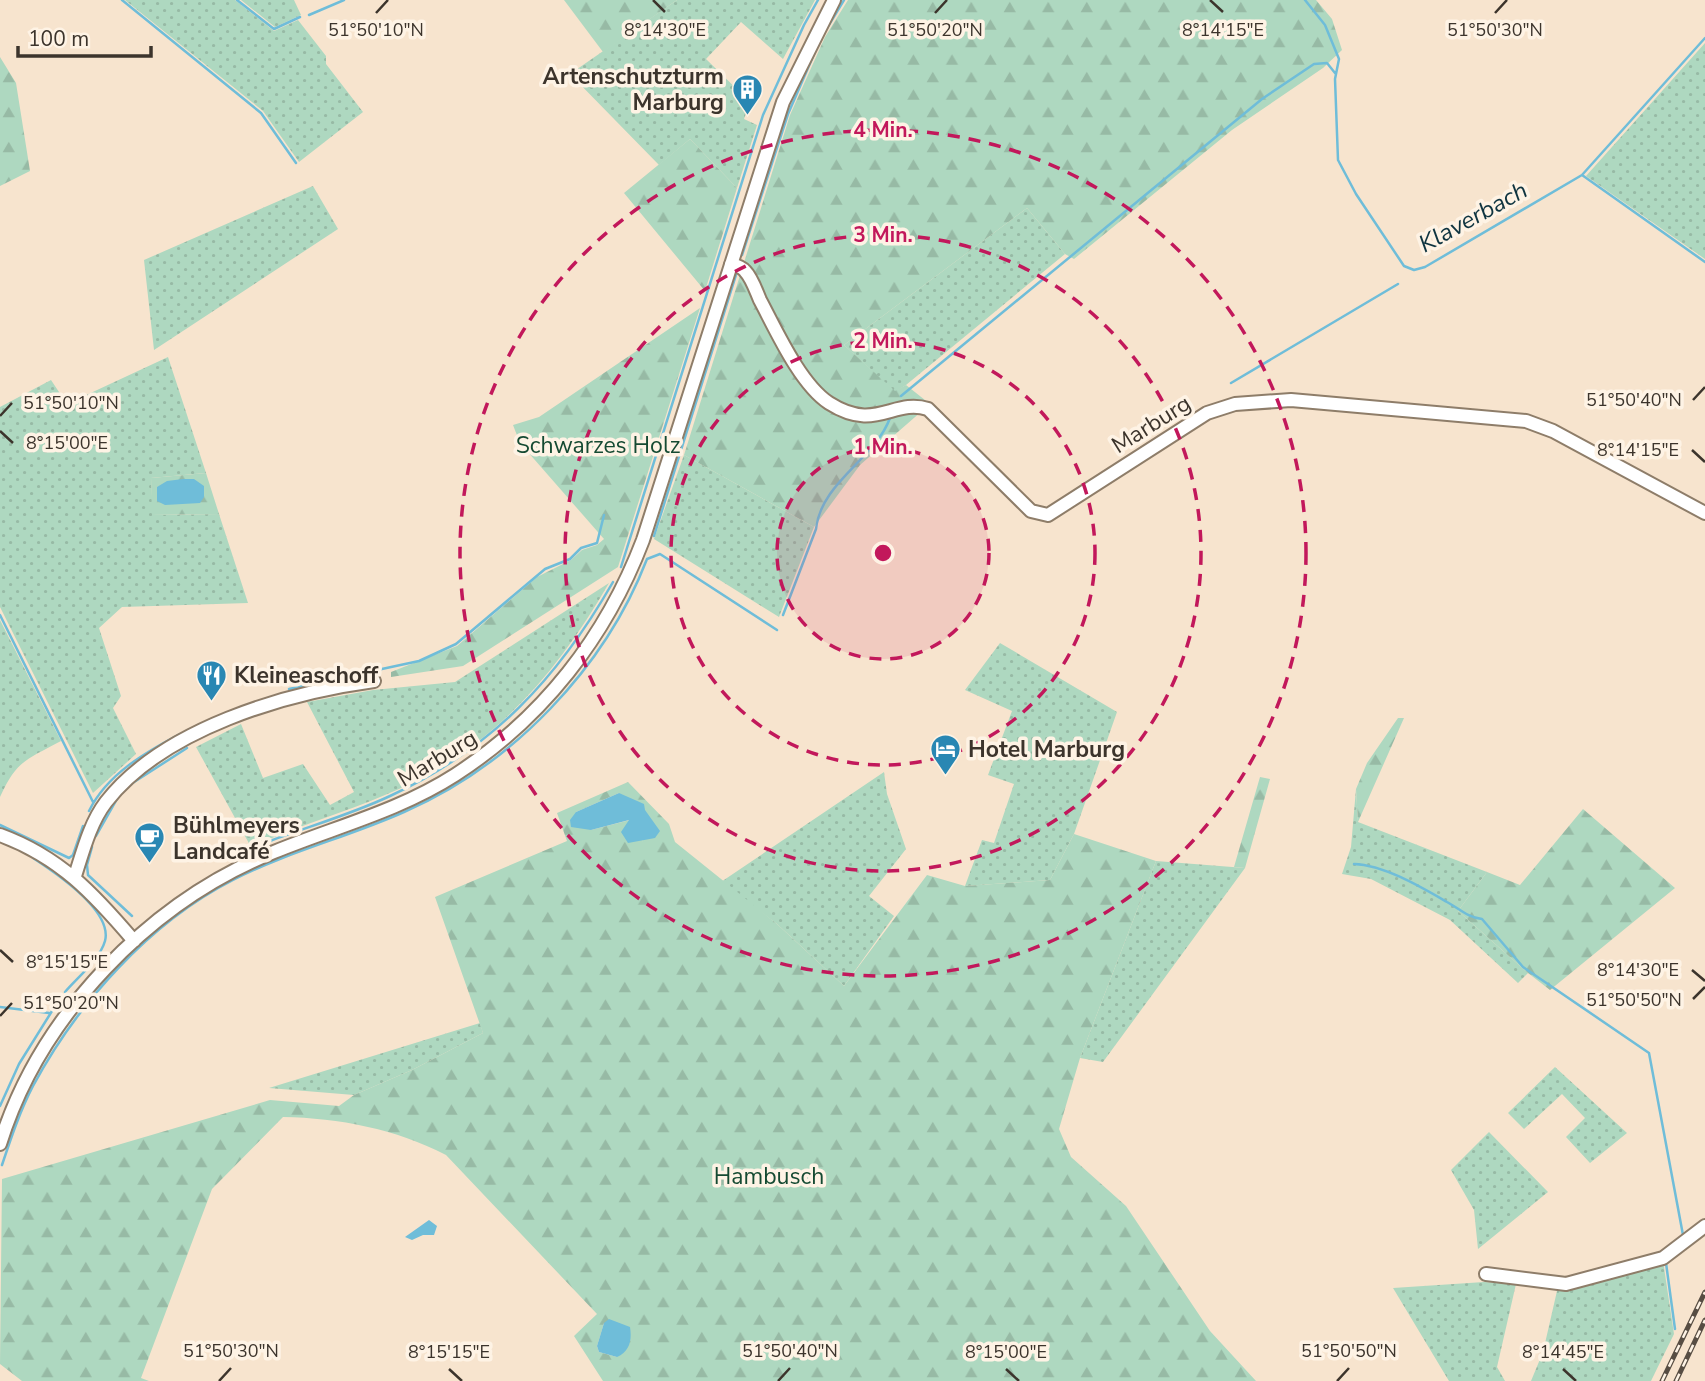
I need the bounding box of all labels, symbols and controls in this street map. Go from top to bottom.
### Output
scale bar [18,14,150,58]
text: 51°50'10"N [328,18,424,42]
text: 8°14'30"E [624,18,706,42]
text: 51°50'20"N [887,18,983,42]
text: 8°14'15"E [1182,18,1264,42]
text: 51°50'30"N [1447,18,1543,42]
text: 100 m [28,25,89,53]
place label: Artenschutzturm Marburg [543,61,724,118]
building icon: Artenschutzturm Marburg [730,72,764,116]
text: 4 Min. [853,116,913,144]
water label: Klaverbach [1413,174,1533,260]
text: 3 Min. [853,221,913,249]
text: 2 Min. [853,327,913,355]
street label: Marburg [1106,388,1197,461]
text: 51°50'40"N [1586,388,1682,412]
text: 51°50'10"N [23,391,119,415]
park label: Schwarzes Holz [516,430,680,461]
text: 8°15'00"E [26,431,108,455]
text: 1 Min. [853,433,913,461]
text: 8°14'15"E [1597,438,1679,462]
centre of rings [871,541,895,565]
restaurant icon: Kleineaschoff [194,658,228,702]
place label: Kleineaschoff [234,660,379,691]
street label: Marburg [392,722,483,794]
hotel icon: Hotel Marburg [928,732,962,776]
place label: Hotel Marburg [968,734,1125,765]
place label: Bühlmeyers Landcafé [173,810,300,867]
cafe icon: Bühlmeyers Landcafé [133,821,167,865]
text: 8°15'15"E [26,950,108,974]
text: 8°14'30"E [1597,958,1679,982]
text: 51°50'50"N [1586,988,1682,1012]
text: 51°50'20"N [23,991,119,1015]
park label: Hambusch [714,1161,824,1192]
text: 51°50'30"N [183,1339,279,1363]
text: 51°50'40"N [742,1339,838,1363]
text: 51°50'50"N [1301,1339,1397,1363]
text: 8°15'15"E [408,1340,490,1364]
text: 8°15'00"E [965,1340,1047,1364]
text: 8°14'45"E [1522,1340,1604,1364]

